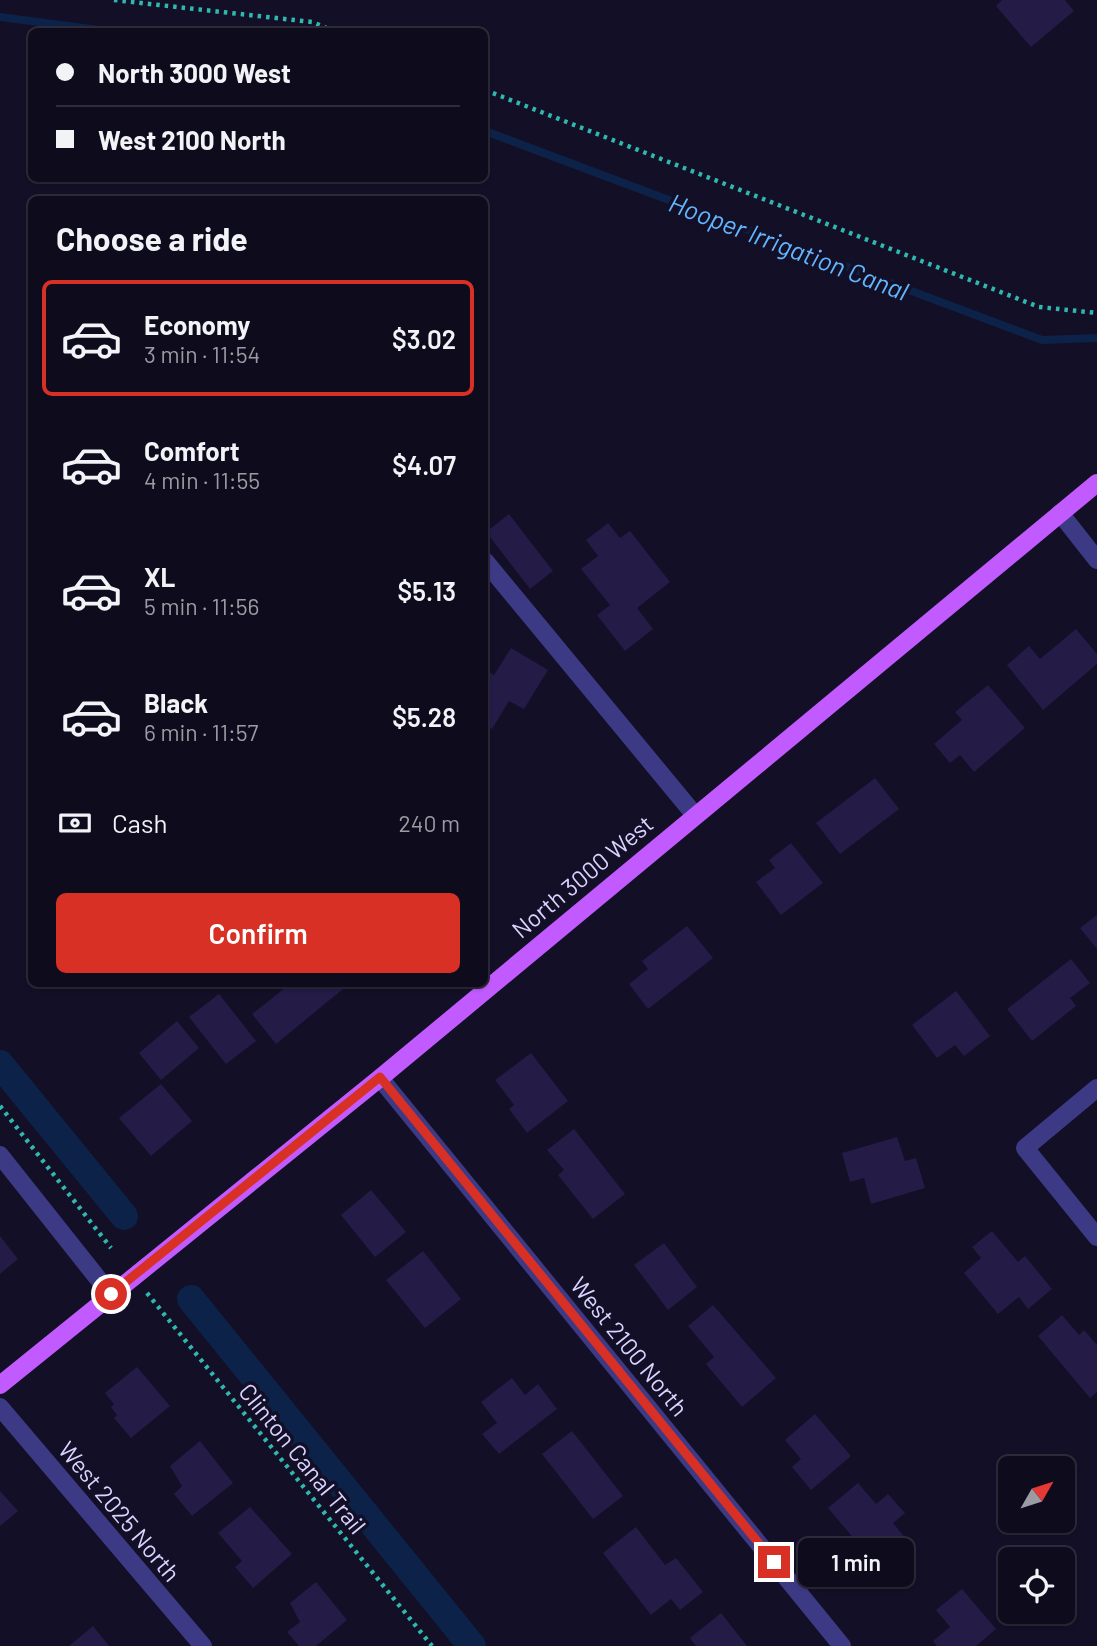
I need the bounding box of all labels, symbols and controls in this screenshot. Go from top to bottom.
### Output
text: North 3000 West [98,57,291,88]
text: West 2100 North [98,124,286,155]
water label: Hooper Irrigation Canal [665,186,913,306]
text: Choose a ride [56,219,248,257]
icon: car [60,307,123,370]
text: Economy [144,309,250,340]
text: $3.02 [392,323,456,354]
text: 3 min · 11:54 [144,340,260,368]
icon: car [60,433,123,496]
text: Comfort [144,435,240,466]
text: $4.07 [392,449,456,480]
text: 4 min · 11:55 [144,466,260,494]
icon: car [60,559,123,622]
text: XL [144,561,175,592]
text: $5.13 [397,575,456,606]
text: 5 min · 11:56 [144,592,259,620]
icon: car [60,685,123,748]
text: Black [144,687,208,718]
text: $5.28 [392,701,456,732]
text: 6 min · 11:57 [144,718,258,746]
icon: cash [56,804,94,842]
text: Cash [112,807,167,838]
text: 240 m [398,809,460,837]
street label: North 3000 West [505,809,659,943]
button: Confirm [56,893,460,973]
street label: West 2100 North [565,1271,695,1421]
route start [95,1278,127,1310]
street label: Clinton Canal Trail [233,1377,373,1539]
street label: West 2025 North [53,1435,187,1587]
north arrow [998,1456,1074,1533]
map controls [998,1456,1075,1624]
callout: 1 min [798,1538,914,1586]
route end [758,1546,790,1578]
button: locate [998,1547,1075,1624]
text: 1 min [831,1548,881,1576]

